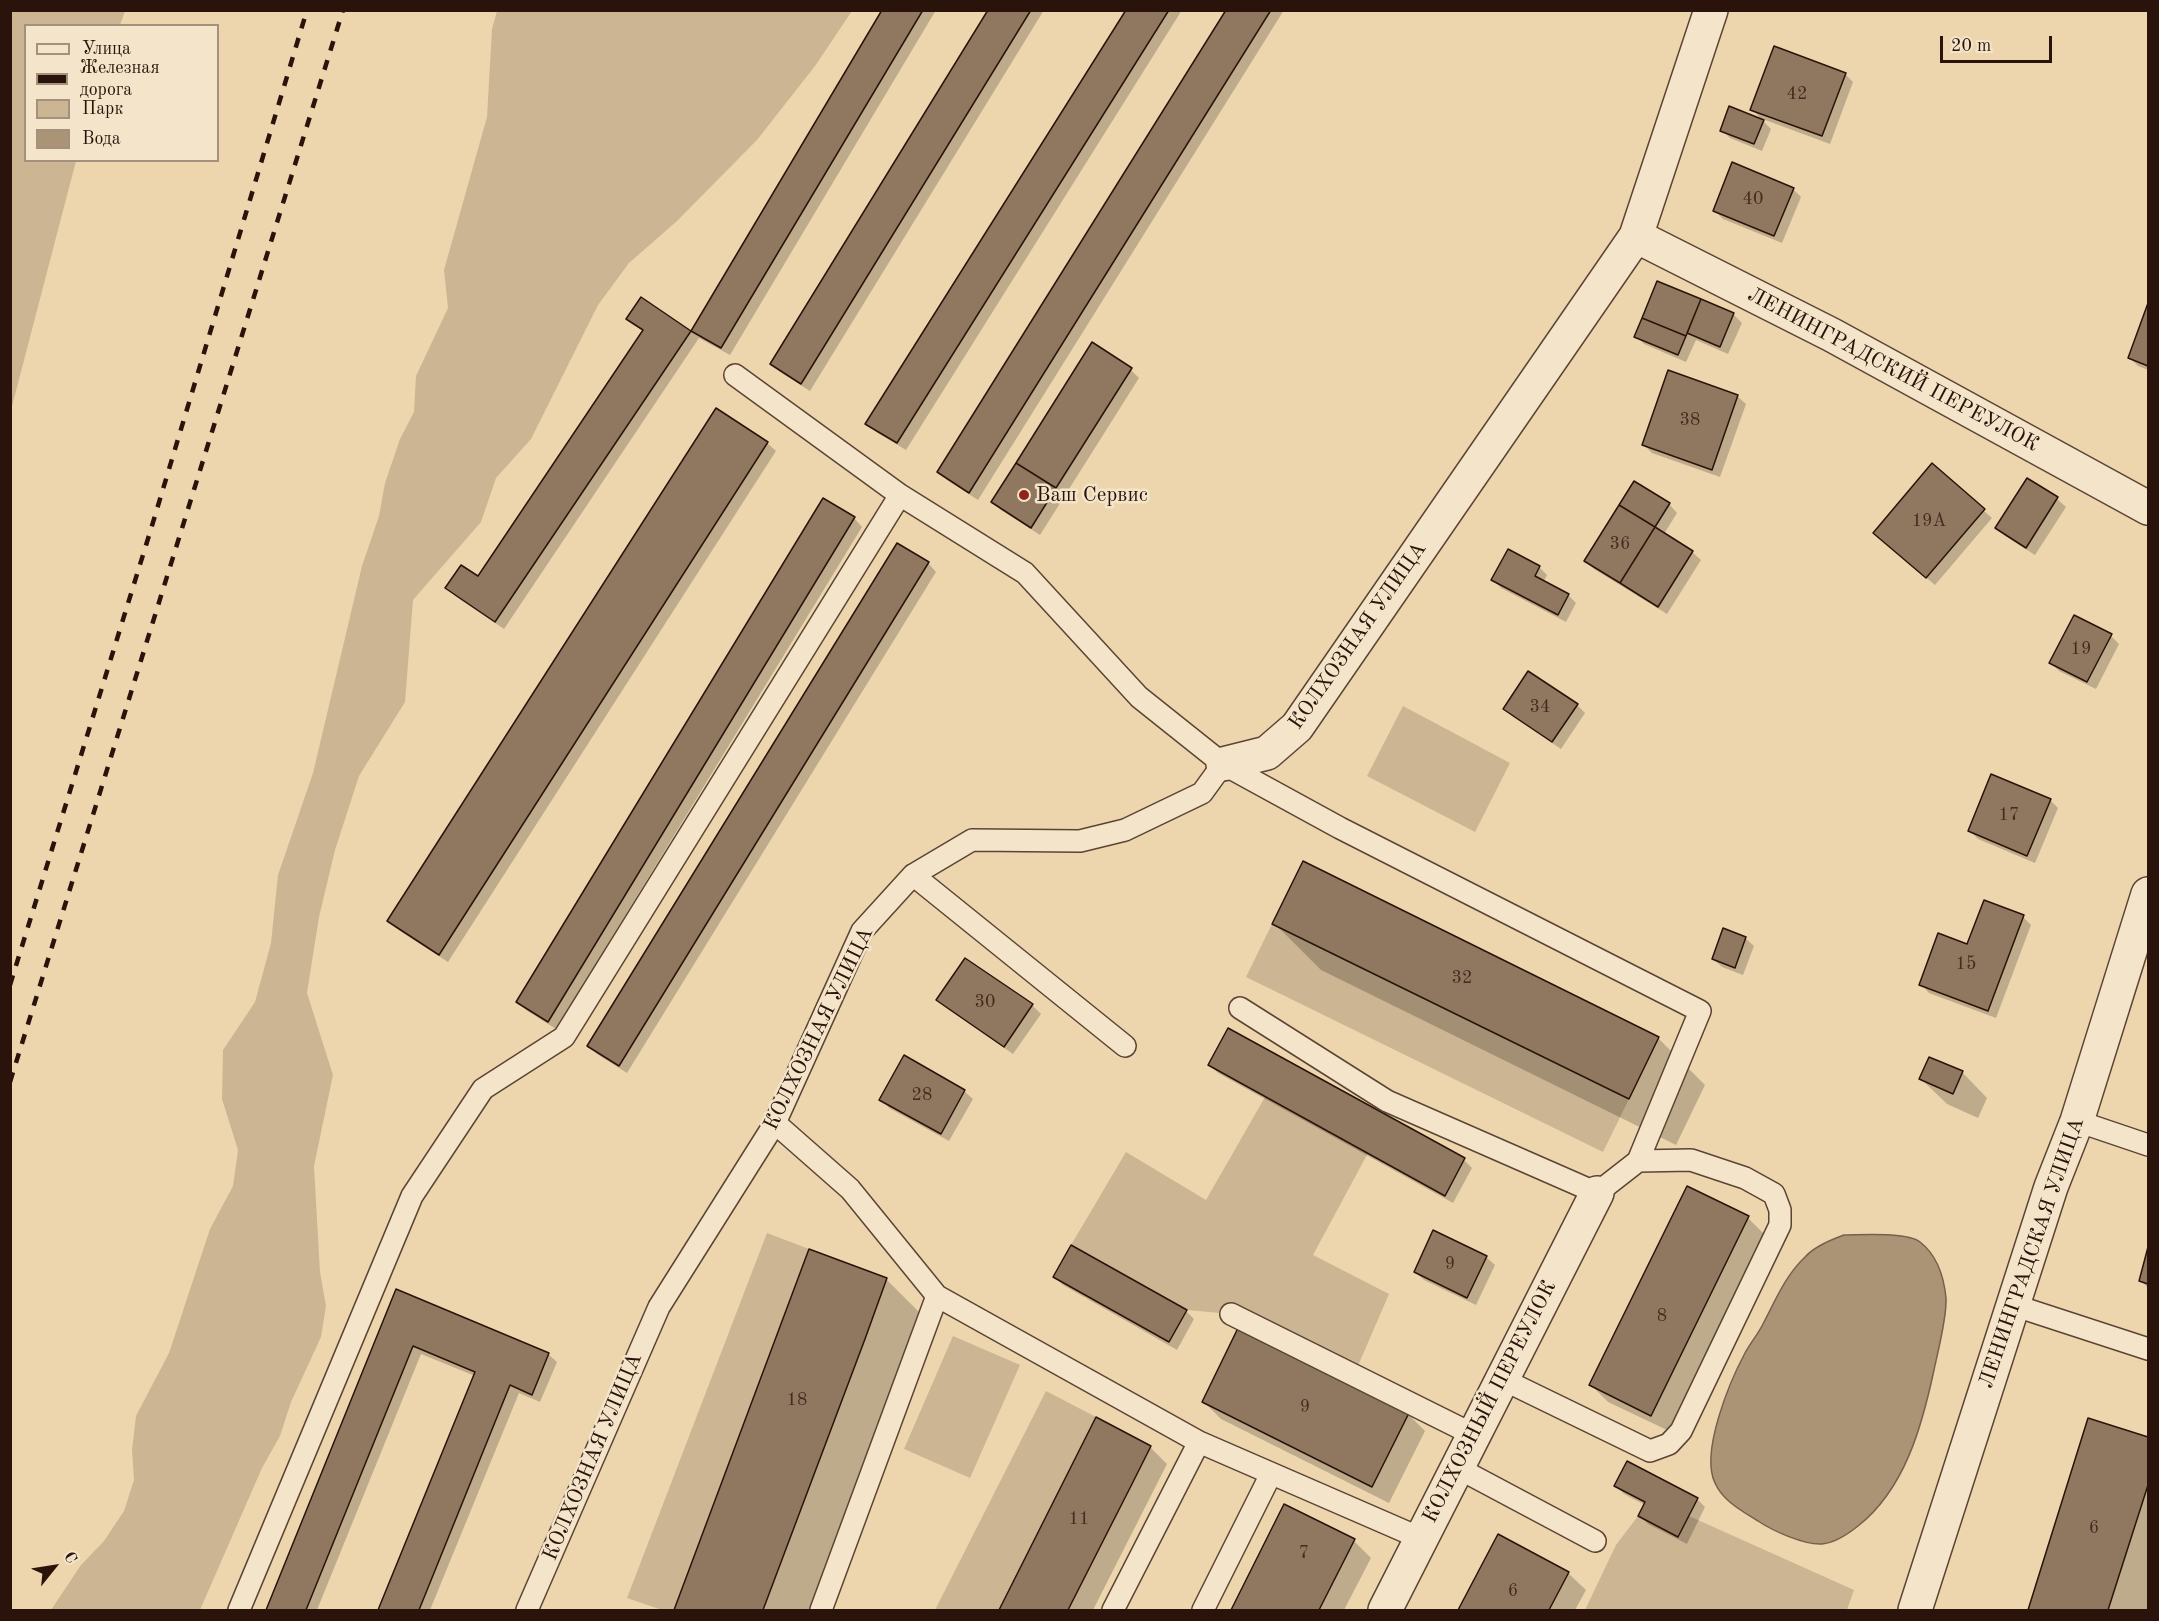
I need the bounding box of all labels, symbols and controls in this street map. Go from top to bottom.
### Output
legend [24,24,219,162]
scale bar [1943,24,2056,62]
text: 20 m [1951,37,1991,55]
text: Улица [82,40,131,58]
text: Железная дорога [80,59,160,99]
house number: 42 [1787,83,1807,105]
text: Парк [82,100,123,118]
text: Вода [82,130,121,148]
house number: 40 [1743,188,1763,210]
street label: ЛЕНИНГРАДСКИЙ ПЕРЕУЛОК [1743,282,2043,458]
house number: 38 [1680,409,1700,431]
place label: Ваш Сервис [1036,482,1148,508]
marker: Ваш Сервис [1017,488,1031,502]
house number: 19А [1912,510,1946,532]
house number: 36 [1610,533,1630,555]
street label: КОЛХОЗНАЯ УЛИЦА [1284,538,1432,734]
house number: 19 [2071,638,2091,660]
house number: 34 [1530,696,1550,718]
house number: 17 [1999,804,2019,826]
street label: КОЛХОЗНАЯ УЛИЦА [759,923,879,1135]
house number: 15 [1956,953,1976,975]
house number: 32 [1452,967,1472,989]
house number: 30 [975,991,995,1013]
house number: 28 [912,1084,932,1106]
street label: ЛЕНИНГРАДСКАЯ УЛИЦА [1974,1115,2090,1391]
house number: 9 [1445,1253,1455,1275]
street label: КОЛХОЗНЫЙ ПЕРЕУЛОК [1418,1277,1562,1527]
house number: 8 [1657,1305,1667,1327]
street label: КОЛХОЗНАЯ УЛИЦА [538,1350,648,1564]
house number: 18 [787,1389,807,1411]
house number: 9 [1300,1396,1310,1418]
house number: 11 [1069,1508,1089,1530]
house number: 6 [2089,1517,2099,1539]
north arrow [24,1537,84,1597]
house number: 7 [1299,1542,1309,1564]
text: С [60,1549,79,1567]
house number: 6 [1508,1580,1518,1602]

